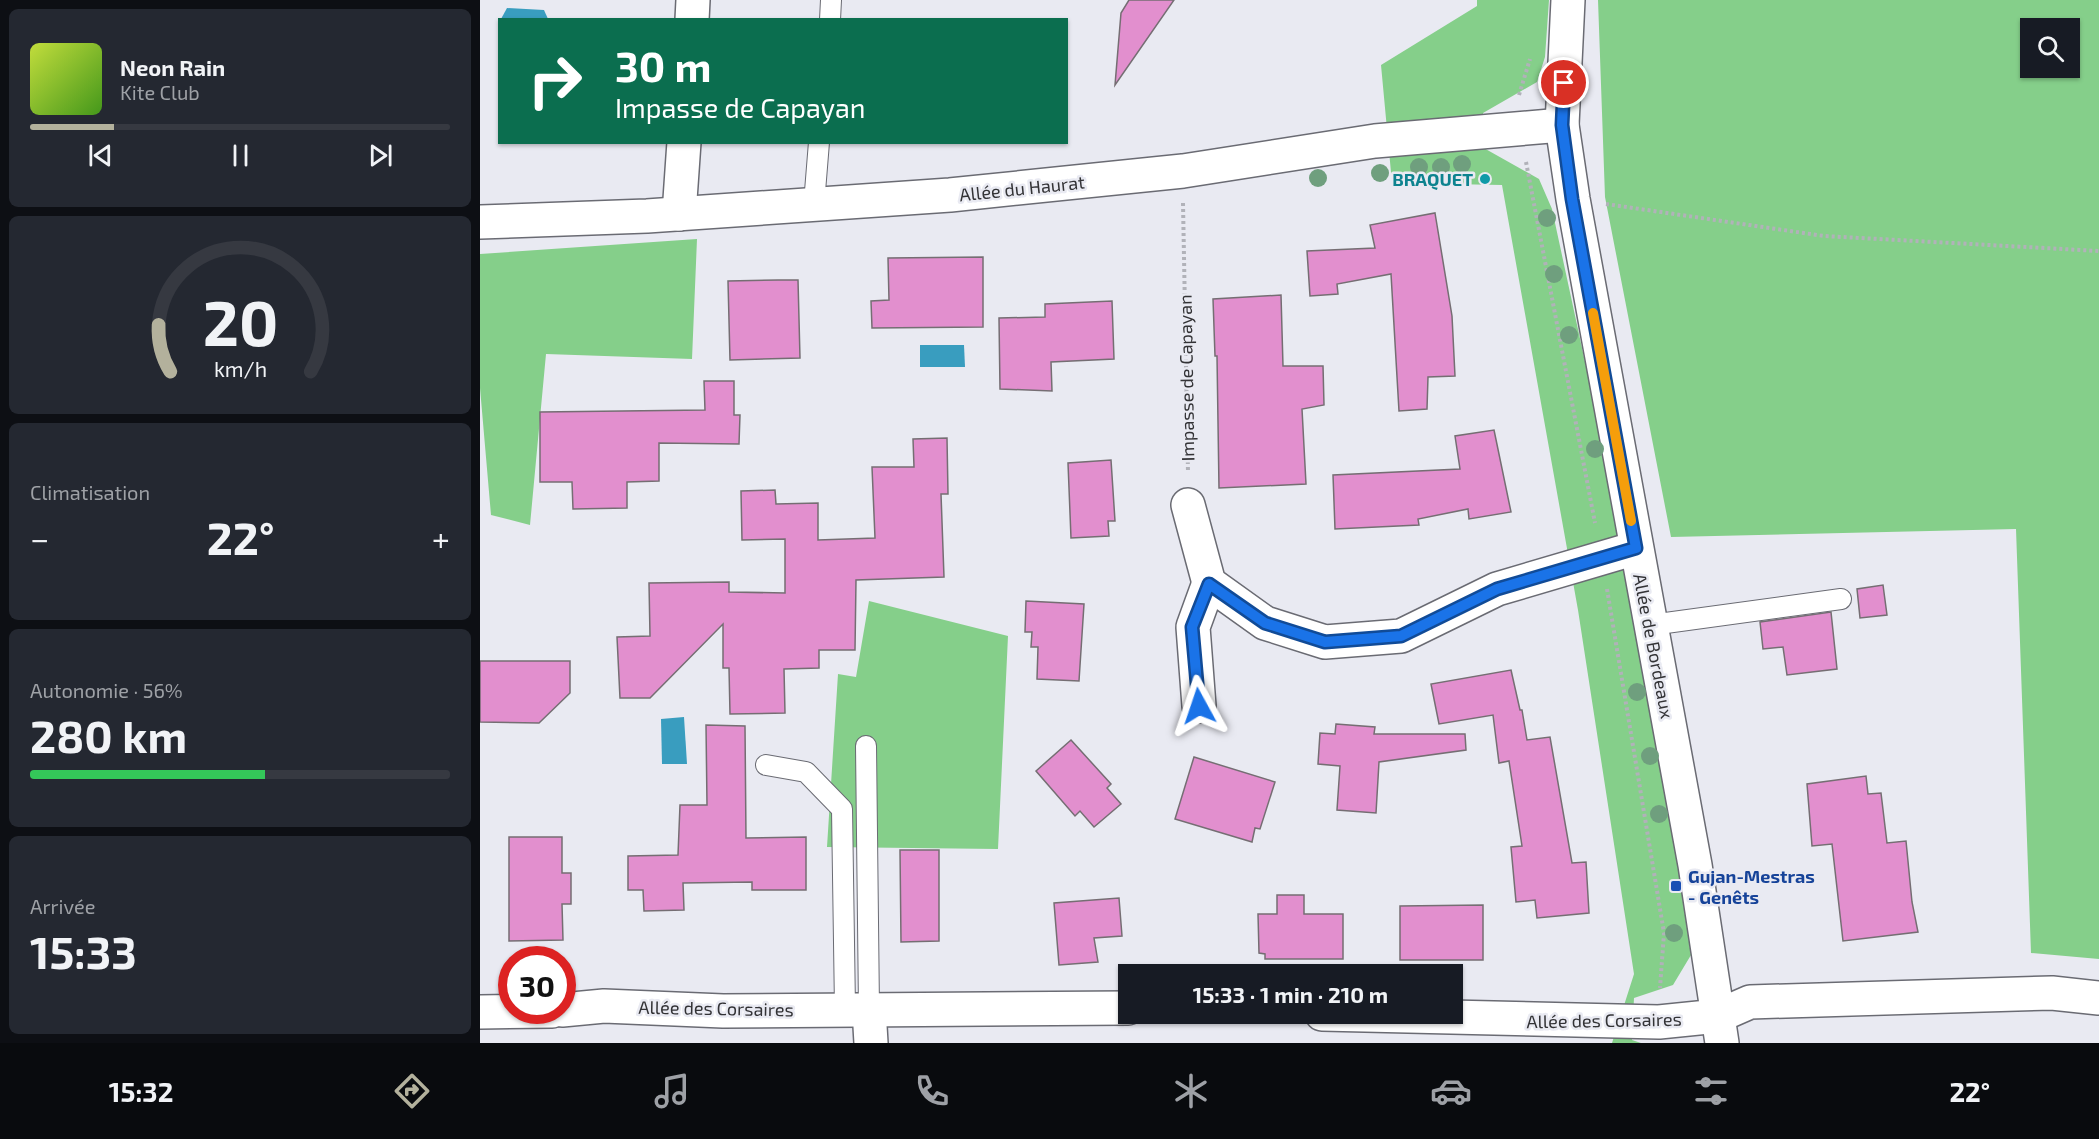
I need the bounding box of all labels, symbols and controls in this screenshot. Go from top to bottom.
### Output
map controls [2020,18,2080,78]
button: search [2020,18,2080,78]
text: 30 m [615,40,711,90]
icon: right [516,42,594,120]
text: Neon Rain [120,54,225,80]
pin [1538,57,1589,108]
icon: arrive [1547,66,1580,99]
text: Kite Club [120,80,200,104]
text: Impasse de Capayan [615,91,866,123]
icon: previous [84,139,117,172]
icon: pause [224,139,257,172]
icon: next [364,139,397,172]
place label: BRAQUET [1392,168,1473,190]
street label: Allée du Haurat [958,170,1086,206]
marker: BRAQUET [1478,172,1492,186]
text: 20 [202,284,278,359]
street label: Impasse de Capayan [1174,294,1198,462]
text: km/h [213,356,267,381]
text: Climatisation [30,480,150,504]
text: 22° [207,510,274,564]
text: − [30,518,49,558]
text: + [432,518,450,558]
street label: Allée de Bordeaux [1629,572,1679,721]
position arrow [1167,674,1231,738]
text: Autonomie · 56% [30,678,183,702]
text: 280 km [30,708,187,762]
place label: Gujan-Mestras - Genêts [1688,865,1815,908]
marker: Gujan-Mestras - Genêts [1669,879,1683,893]
text: Arrivée [30,894,95,918]
text: 15:33 [30,924,137,978]
speed limit sign: 30 [498,946,576,1024]
text: 15:33 · 1 min · 210 m [1193,981,1388,1007]
street label: Allée des Corsaires [638,996,794,1020]
street label: Allée des Corsaires [1526,1008,1682,1032]
icon: directions [391,1070,433,1112]
icon: music [651,1070,693,1112]
icon: phone [911,1070,953,1112]
icon: climate [1170,1070,1212,1112]
icon: car [1430,1070,1472,1112]
icon: filters [1690,1070,1732,1112]
text: 15:32 [109,1075,173,1107]
text: 22° [1949,1075,1990,1107]

